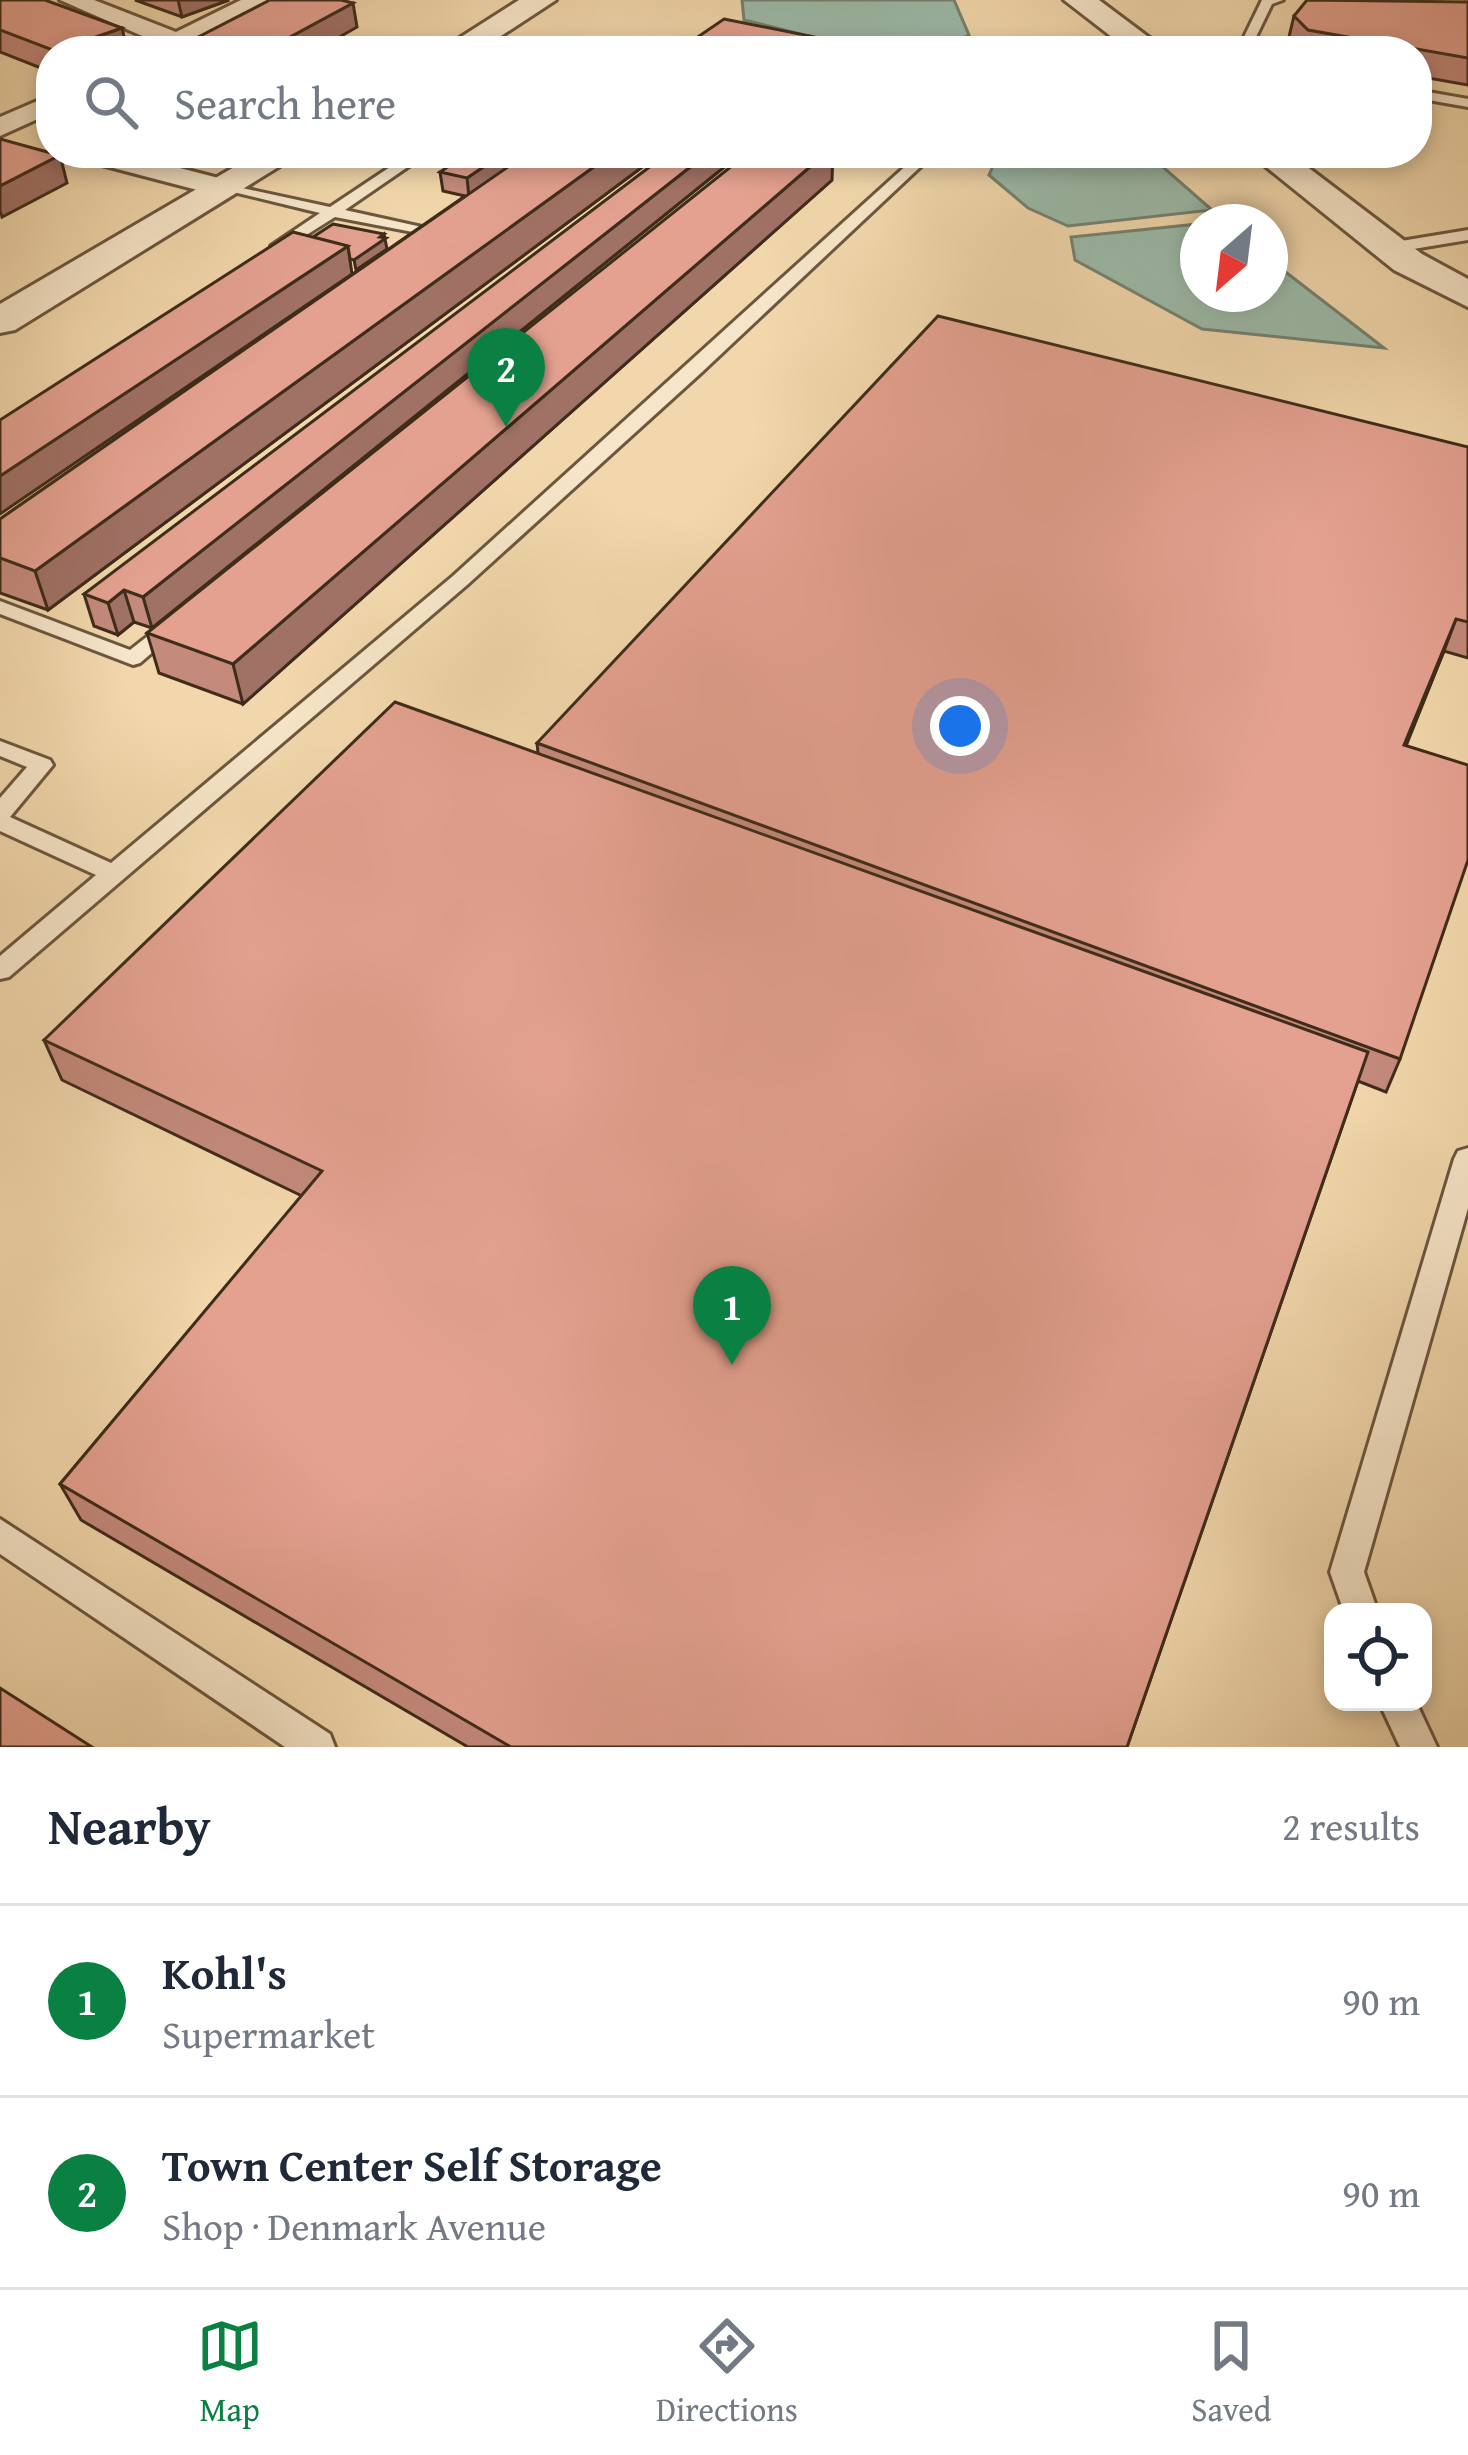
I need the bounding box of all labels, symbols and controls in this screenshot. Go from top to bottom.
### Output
search box [36,36,1432,168]
icon: search [78,69,144,135]
text: Search here [174,70,396,135]
north arrow [1180,204,1288,312]
pin: 2 [467,328,545,427]
your location [930,696,990,756]
pin: 1 [693,1266,771,1365]
map controls [1324,1603,1432,1711]
button: locate [1324,1603,1432,1711]
text: Nearby [48,1788,211,1863]
text: 2 results [1282,1797,1420,1854]
text: Kohl's [162,1940,287,2005]
text: 1 [77,1972,97,2029]
text: 90 m [1342,1972,1420,2029]
text: Supermarket [162,2005,375,2062]
text: Town Center Self Storage [162,2132,662,2197]
text: 2 [77,2164,97,2221]
text: 90 m [1342,2164,1420,2221]
text: Shop · Denmark Avenue [162,2197,546,2254]
tab: Map [197,2313,263,2433]
tab: Directions [656,2313,798,2433]
tab: Saved [1191,2313,1271,2433]

